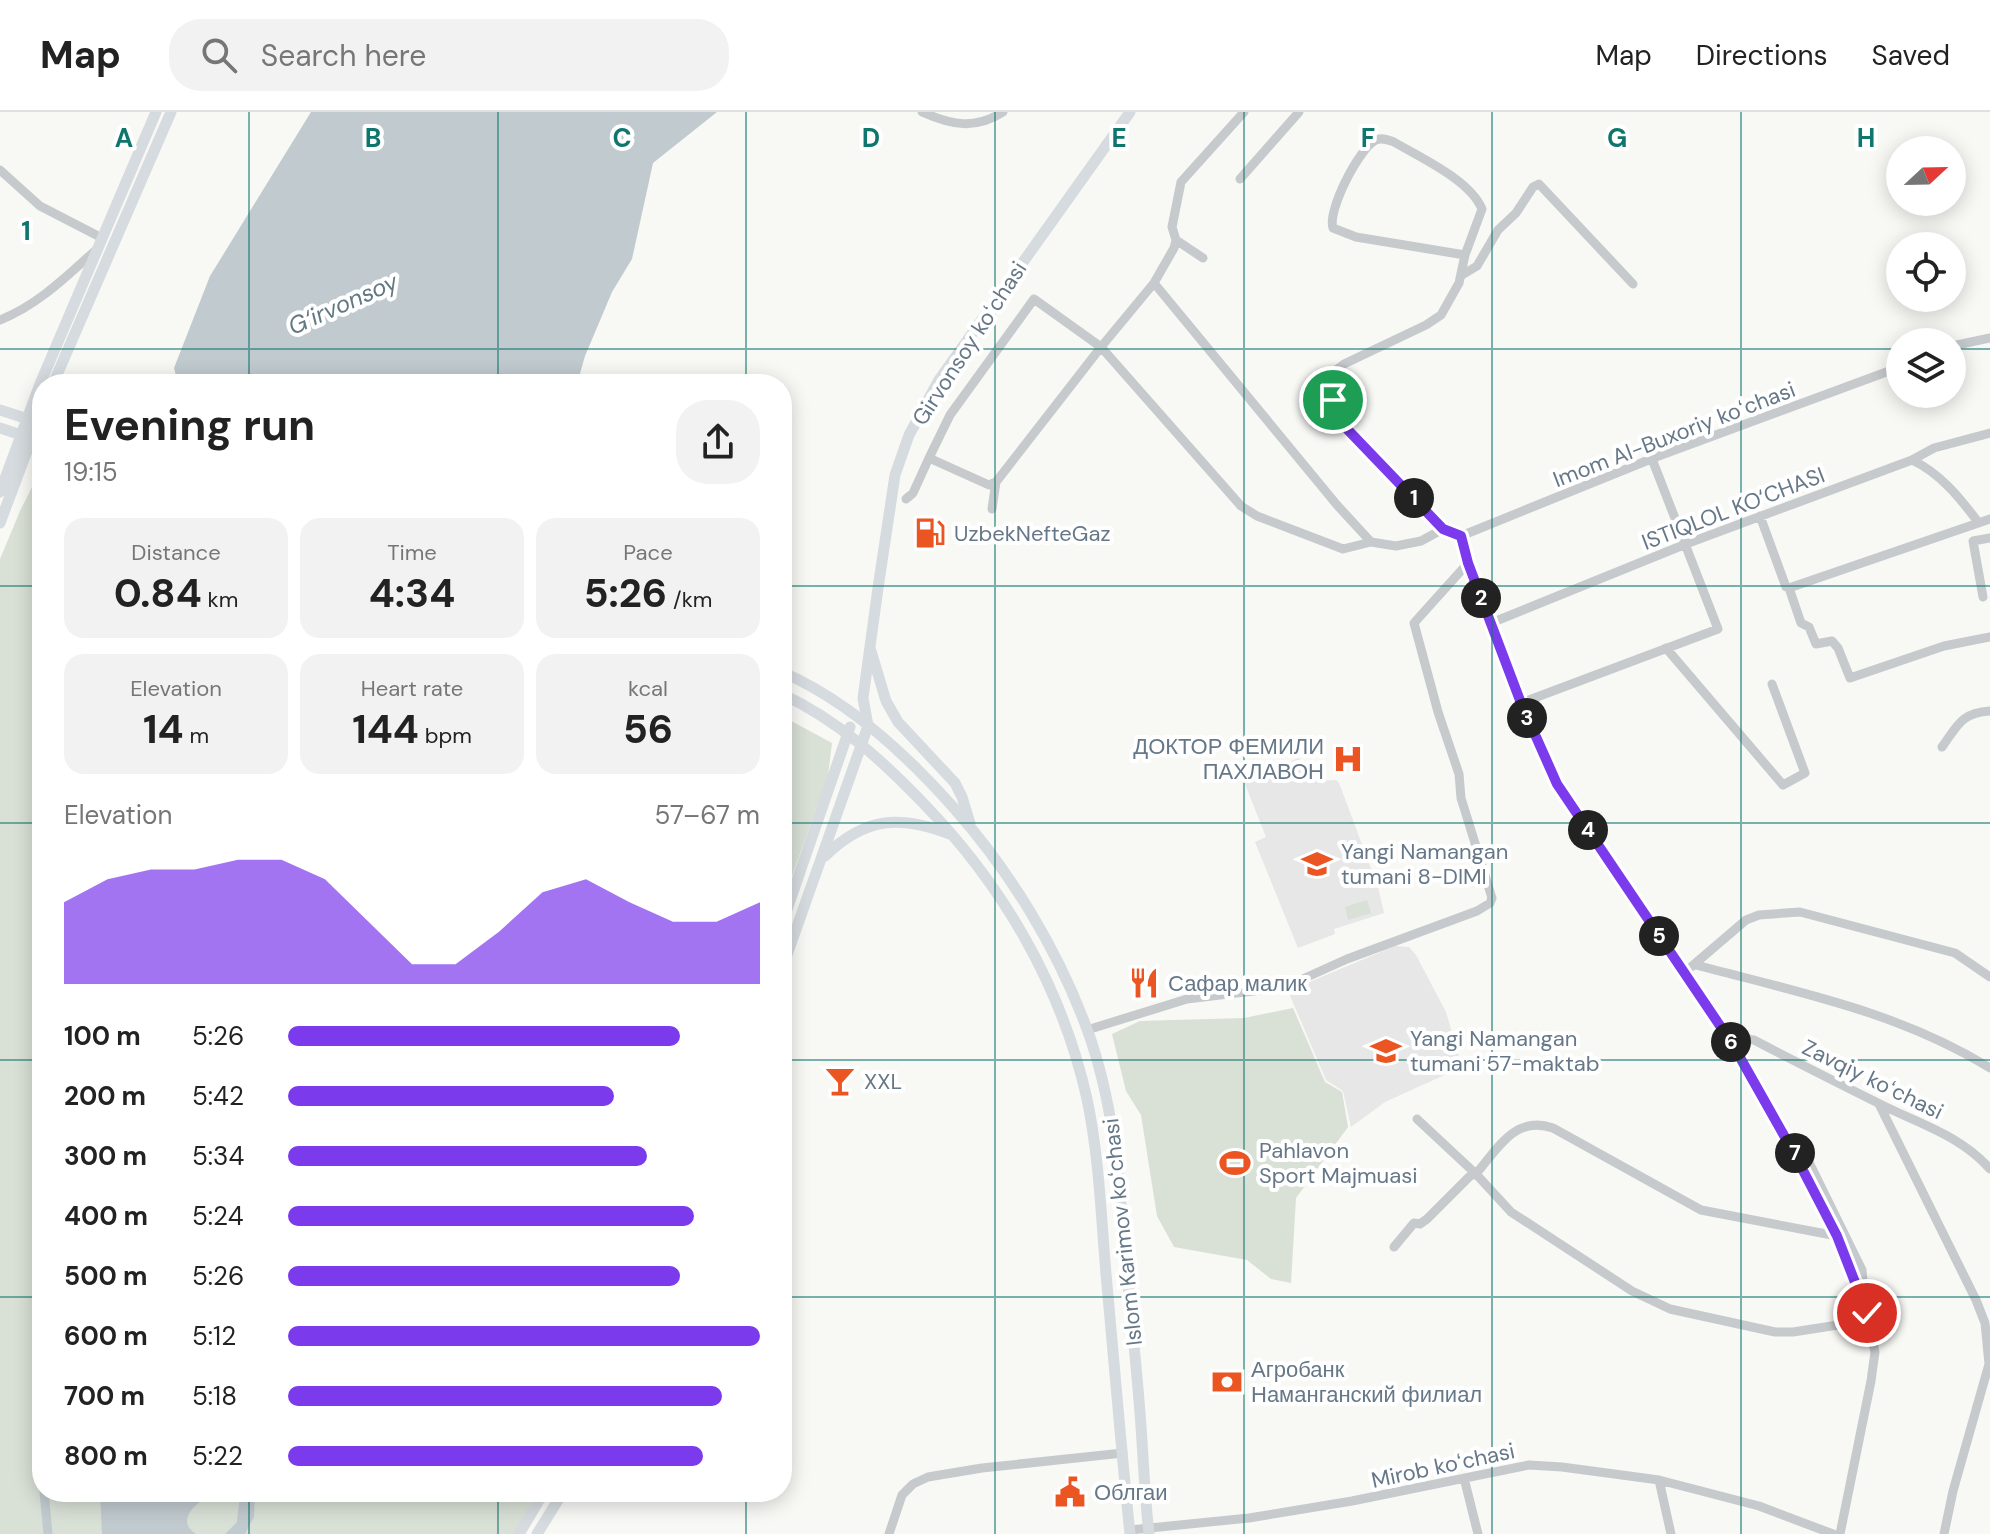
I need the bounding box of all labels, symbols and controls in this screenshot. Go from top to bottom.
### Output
search box [169,19,729,91]
text: Map [40,30,121,80]
icon: search [197,33,241,77]
text: Search here [261,36,426,75]
text: Map [1595,37,1652,74]
text: Directions [1696,37,1828,74]
text: Saved [1872,37,1950,74]
text: A [115,121,133,155]
text: B [365,121,381,155]
text: C [612,121,632,155]
text: D [862,121,880,155]
text: E [1111,121,1127,155]
text: F [1361,121,1375,155]
text: G [1607,121,1627,155]
text: H [1857,121,1875,155]
north arrow [1886,136,1966,216]
map controls [1886,136,1966,408]
text: 1 [21,214,31,248]
button: locate [1886,232,1966,312]
street label: Girvonsoy koʻchasi [906,256,1033,431]
water label: G‘irvonsoy [283,265,403,342]
button: layers [1886,328,1966,408]
pin [1299,366,1367,434]
street label: Imom Al-Buxoriy koʻchasi [1549,375,1799,494]
icon: arrive [1311,378,1355,422]
text: Evening run [64,396,315,454]
button: share [676,400,760,484]
text: 19:15 [64,455,118,489]
street label: ISTIQLOL KO‘CHASI [1638,460,1829,557]
pin: 1 [1394,478,1434,518]
text: 1 [1410,483,1418,512]
fuel station icon: UzbekNefteGaz [913,516,947,550]
place label: UzbekNefteGaz [954,519,1111,548]
text: Distance [131,538,221,567]
text: Time [387,538,437,567]
text: Pace [623,538,673,567]
text: 0.84 [114,567,202,619]
text: 4:34 [369,567,455,619]
text: 5:26 [584,567,667,619]
pin: 2 [1461,578,1501,618]
text: 2 [1475,583,1487,612]
text: km [202,585,238,614]
text: /km [667,585,712,614]
text: Elevation [130,674,222,703]
text: Heart rate [361,674,463,703]
text: kcal [628,674,668,703]
pin: 3 [1507,698,1547,738]
text: 14 [143,703,184,755]
text: 144 [352,703,419,755]
text: 56 [623,703,673,755]
text: 3 [1520,703,1534,732]
text: m [184,721,209,750]
text: bpm [419,721,472,750]
place label: ДОКТОР ФЕМИЛИ ПАХЛАВОН [1133,732,1324,786]
hospital icon: ДОКТОР ФЕМИЛИ ПАХЛАВОН [1331,742,1365,776]
text: Elevation [64,798,172,832]
text: 57–67 m [655,798,760,832]
pin: 4 [1568,810,1608,850]
text: 4 [1581,815,1595,844]
place label: Yangi Namangan tumani 8-DIMI [1341,837,1508,891]
school or university icon: Yangi Namangan tumani 8-DIMI [1300,847,1334,881]
pin: 5 [1639,916,1679,956]
text: 5 [1652,921,1666,950]
restaurant icon: Сафар малик [1127,966,1161,1000]
place label: Сафар малик [1168,969,1307,998]
text: 100 m [64,1019,141,1053]
text: 5:26 [192,1019,244,1053]
pin: 6 [1711,1022,1751,1062]
place label: Yangi Namangan tumani 57-maktab [1410,1024,1600,1078]
text: 6 [1724,1027,1738,1056]
street label: Zavqiy koʻchasi [1797,1033,1948,1126]
school or university icon: Yangi Namangan tumani 57-maktab [1369,1034,1403,1068]
bar icon: XXL [823,1064,857,1098]
place label: XXL [864,1067,902,1096]
text: 200 m [64,1079,146,1113]
text: 5:42 [192,1079,244,1113]
street label: Islom Karimov koʻchasi [1096,1117,1149,1347]
pin: 7 [1775,1133,1815,1173]
place label: Pahlavon Sport Majmuasi [1259,1136,1418,1190]
text: 7 [1789,1138,1801,1167]
text: 300 m [64,1139,147,1173]
text: 5:34 [192,1139,244,1173]
sports icon: Pahlavon Sport Majmuasi [1218,1146,1252,1180]
text: 400 m [64,1199,148,1233]
text: 5:24 [192,1199,243,1233]
text: 500 m [64,1259,147,1293]
text: 5:26 [192,1259,244,1293]
pin [1833,1279,1901,1347]
icon: check [1845,1291,1889,1335]
text: 600 m [64,1319,148,1353]
text: 5:12 [192,1319,236,1353]
place label: Агробанк Наманганский филиал [1251,1355,1482,1409]
bank icon: Агробанк Наманганский филиал [1210,1365,1244,1399]
text: 700 m [64,1379,145,1413]
text: 5:18 [192,1379,237,1413]
street label: Mirob koʻchasi [1369,1436,1517,1495]
text: 800 m [64,1439,148,1473]
text: 5:22 [192,1439,243,1473]
public building icon: Облгаи [1053,1475,1087,1509]
place label: Облгаи [1094,1478,1168,1507]

